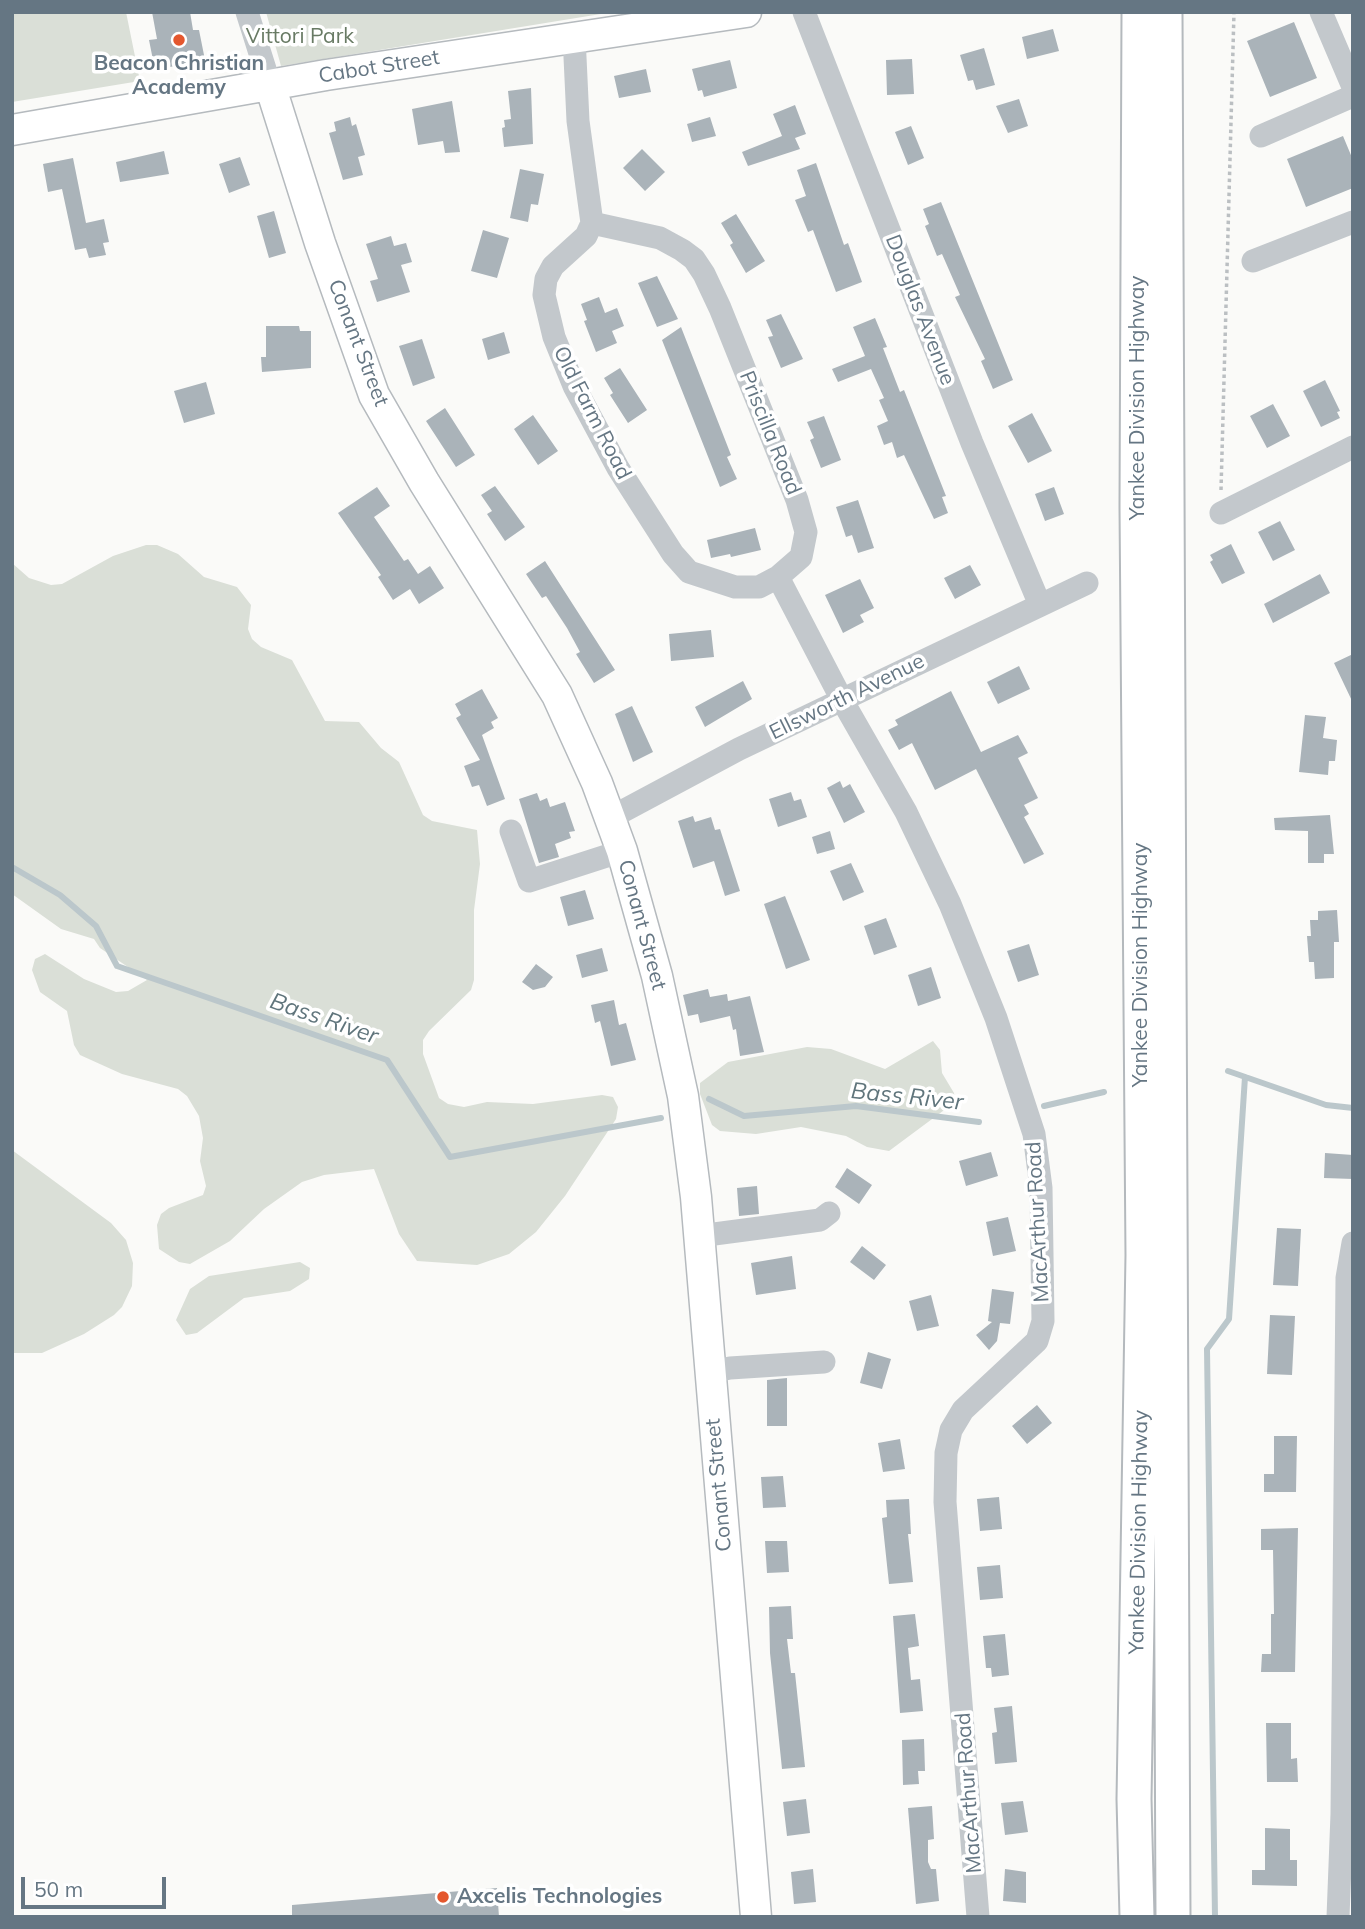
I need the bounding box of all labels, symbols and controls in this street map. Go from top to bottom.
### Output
park label: Vittori Park [246,24,354,50]
marker: Beacon Christian Academy [171,32,187,48]
street label: Cabot Street [317,45,441,89]
place label: Beacon Christian Academy [94,51,264,101]
street label: Douglas Avenue [880,231,960,389]
street label: Conant Street [322,276,394,410]
street label: Yankee Division Highway [1125,276,1151,520]
street label: Old Farm Road [548,342,636,484]
street label: Priscilla Road [734,367,806,499]
street label: Ellsworth Avenue [765,649,929,745]
street label: Yankee Division Highway [1128,843,1154,1087]
street label: Conant Street [613,857,671,993]
water label: Bass River [266,988,382,1050]
water label: Bass River [850,1077,964,1117]
street label: MacArthur Road [1021,1141,1055,1303]
street label: Yankee Division Highway [1124,1410,1154,1654]
street label: Conant Street [701,1417,737,1553]
street label: MacArthur Road [951,1712,987,1874]
scale bar [24,1862,170,1906]
text: 50 m [34,1876,83,1902]
place label: Axcelis Technologies [457,1884,662,1910]
marker: Axcelis Technologies [435,1889,451,1905]

